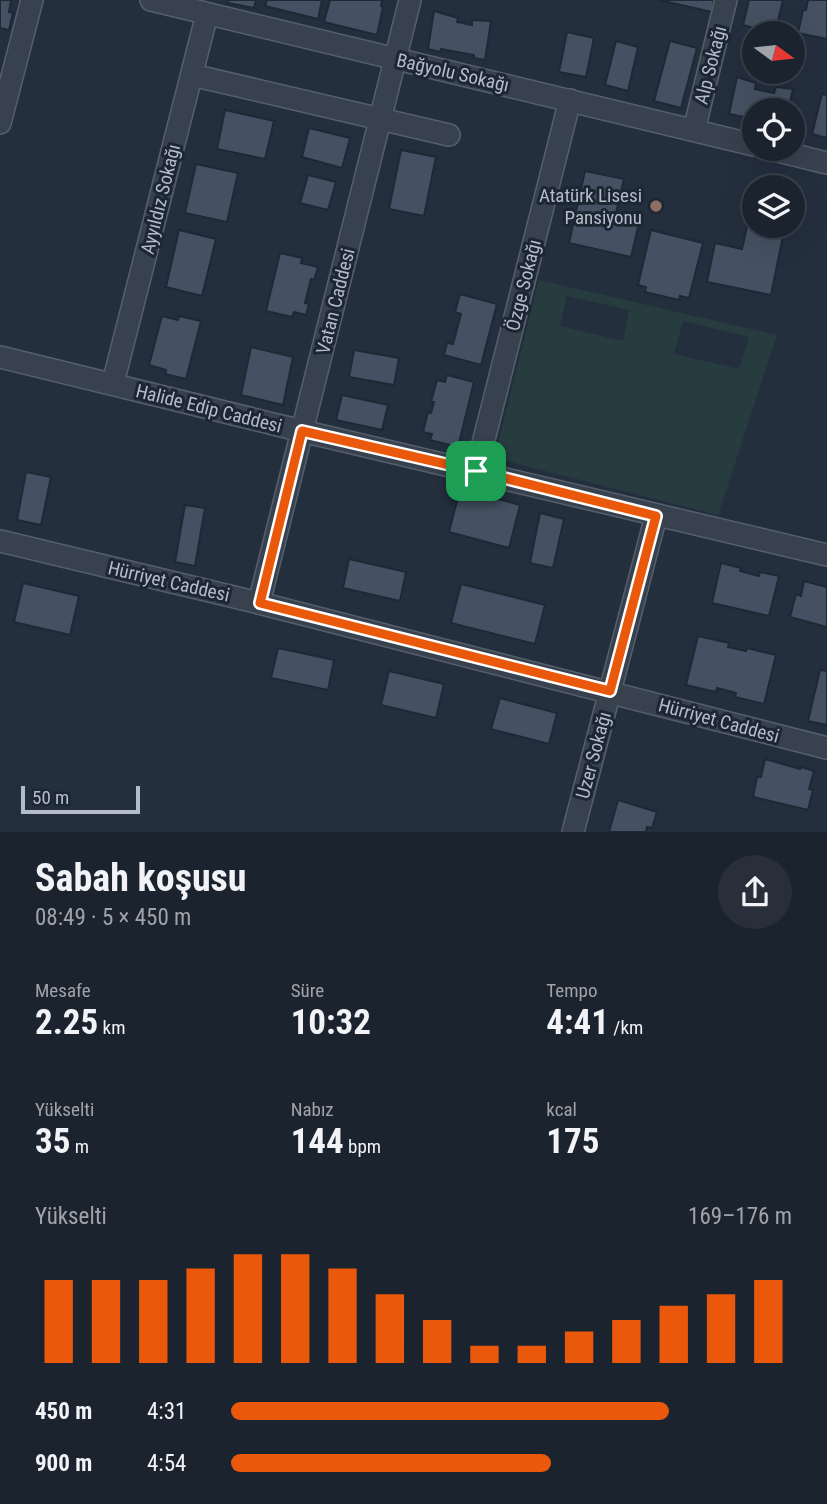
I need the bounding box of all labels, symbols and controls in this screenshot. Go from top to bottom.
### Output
north arrow [742,21,805,84]
map controls [742,21,805,238]
street label: Alp Sokağı [690,24,731,107]
street label: Bağyolu Sokağı [394,48,511,97]
button: locate [742,98,805,161]
street label: Ayyıldız Sokağı [136,142,185,257]
button: layers [742,175,805,238]
place label: Atatürk Lisesi Pansiyonu [539,184,642,229]
marker: Atatürk Lisesi Pansiyonu [648,198,664,214]
street label: Özge Sokağı [501,237,546,333]
street label: Vatan Caddesi [311,246,360,356]
street label: Halide Edip Caddesi [133,379,284,438]
pin [446,441,506,501]
icon: arrive [457,452,495,490]
street label: Hürriyet Caddesi [106,556,232,607]
street label: Hürriyet Caddesi [656,693,782,748]
street label: Uzer Sokağı [571,709,616,801]
scale bar [21,783,140,815]
text: 50 m [32,786,69,809]
button: share [718,855,792,929]
text: Sabah koşusu [35,856,247,900]
text: 08:49 · 5 × 450 m [35,904,191,931]
text: Mesafe [35,979,91,1002]
text: Süre [291,979,324,1002]
text: Tempo [546,979,597,1002]
text: 2.25 [35,1002,98,1043]
text: 10:32 [291,1002,371,1043]
text: 4:41 [546,1002,609,1043]
text: km [98,1016,125,1039]
text: /km [609,1016,643,1039]
text: Yükselti [35,1098,94,1121]
text: Nabız [291,1098,334,1121]
text: kcal [546,1098,577,1121]
text: 35 [35,1121,70,1162]
text: 144 [291,1121,344,1162]
text: 175 [546,1121,599,1162]
text: m [70,1135,89,1158]
text: bpm [344,1135,381,1158]
text: Yükselti [35,1203,107,1230]
text: 169–176 m [688,1203,792,1230]
text: 450 m [35,1398,92,1425]
text: 4:31 [147,1398,186,1425]
text: 900 m [35,1450,92,1477]
text: 4:54 [147,1450,186,1477]

